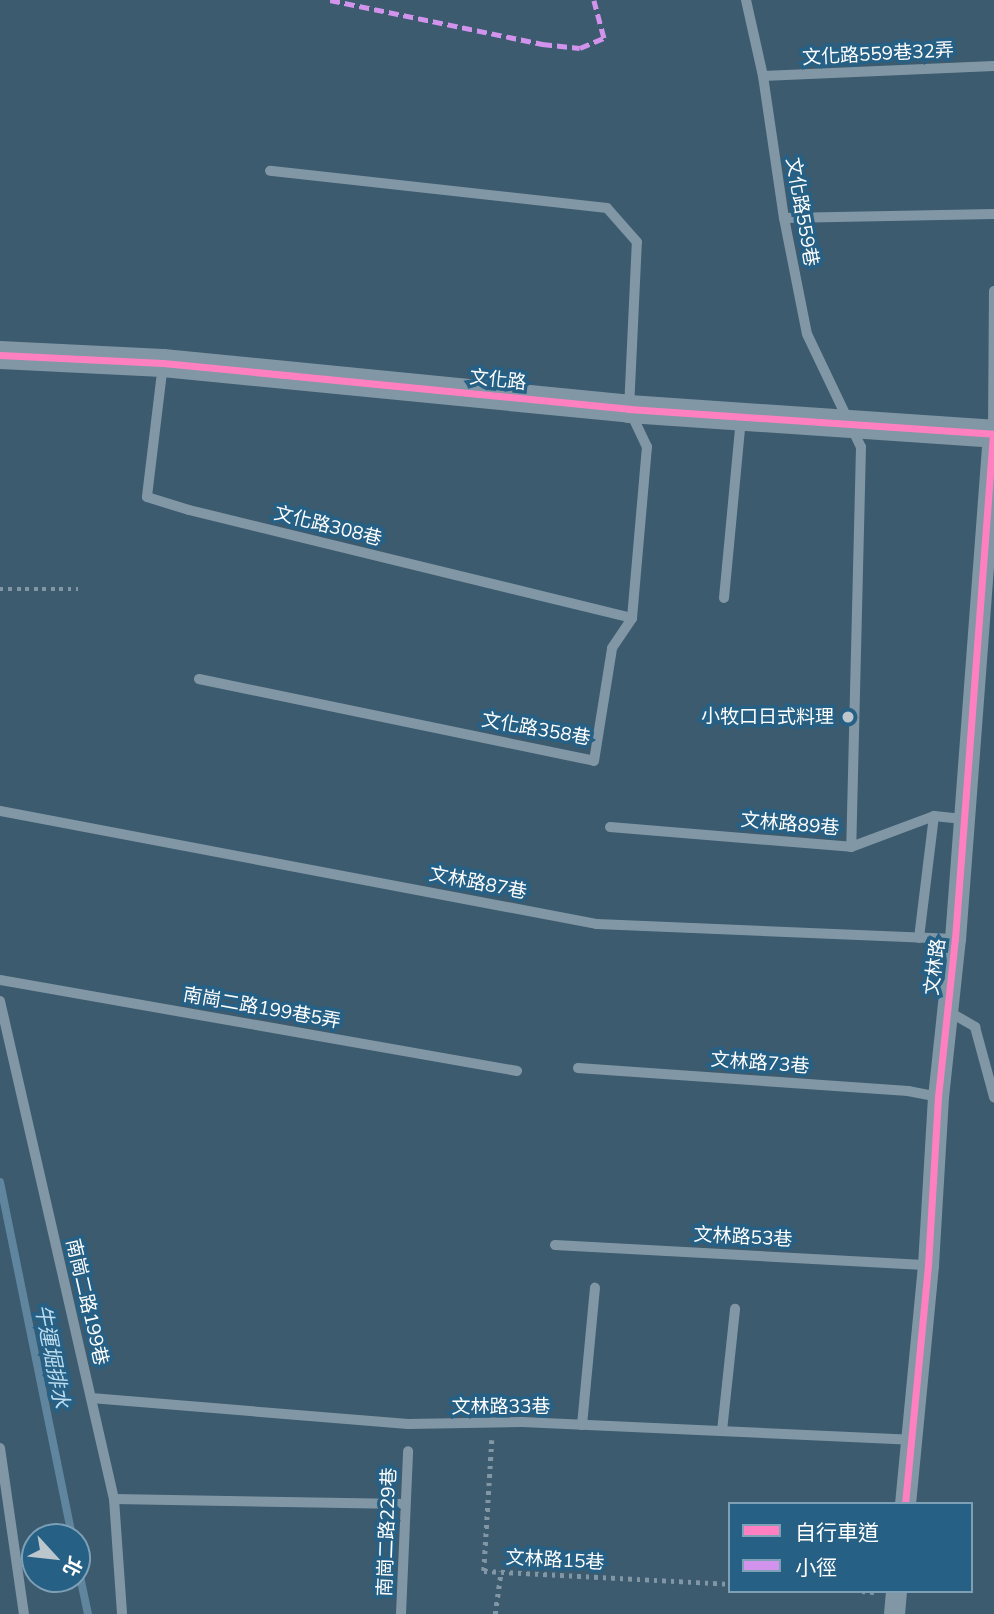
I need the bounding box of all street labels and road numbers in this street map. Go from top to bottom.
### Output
street label: 文化路559巷32弄 [802,39,954,69]
street label: 文化路559巷 [781,156,823,268]
street label: 文化路 [468,366,528,394]
street label: 文化路308巷 [272,502,384,550]
street label: 文化路358巷 [480,708,592,750]
street label: 文林路89巷 [740,808,840,840]
street label: 文林路87巷 [427,862,529,904]
street label: 文林路 [920,937,950,997]
street label: 南崗二路199巷5弄 [181,983,343,1033]
street label: 文林路73巷 [710,1048,810,1078]
street label: 文林路53巷 [693,1223,793,1251]
street label: 南崗二路199巷 [61,1236,113,1368]
street label: 文林路33巷 [452,1396,550,1418]
street label: 南崗二路229巷 [373,1467,401,1597]
street label: 文林路15巷 [505,1546,605,1574]

